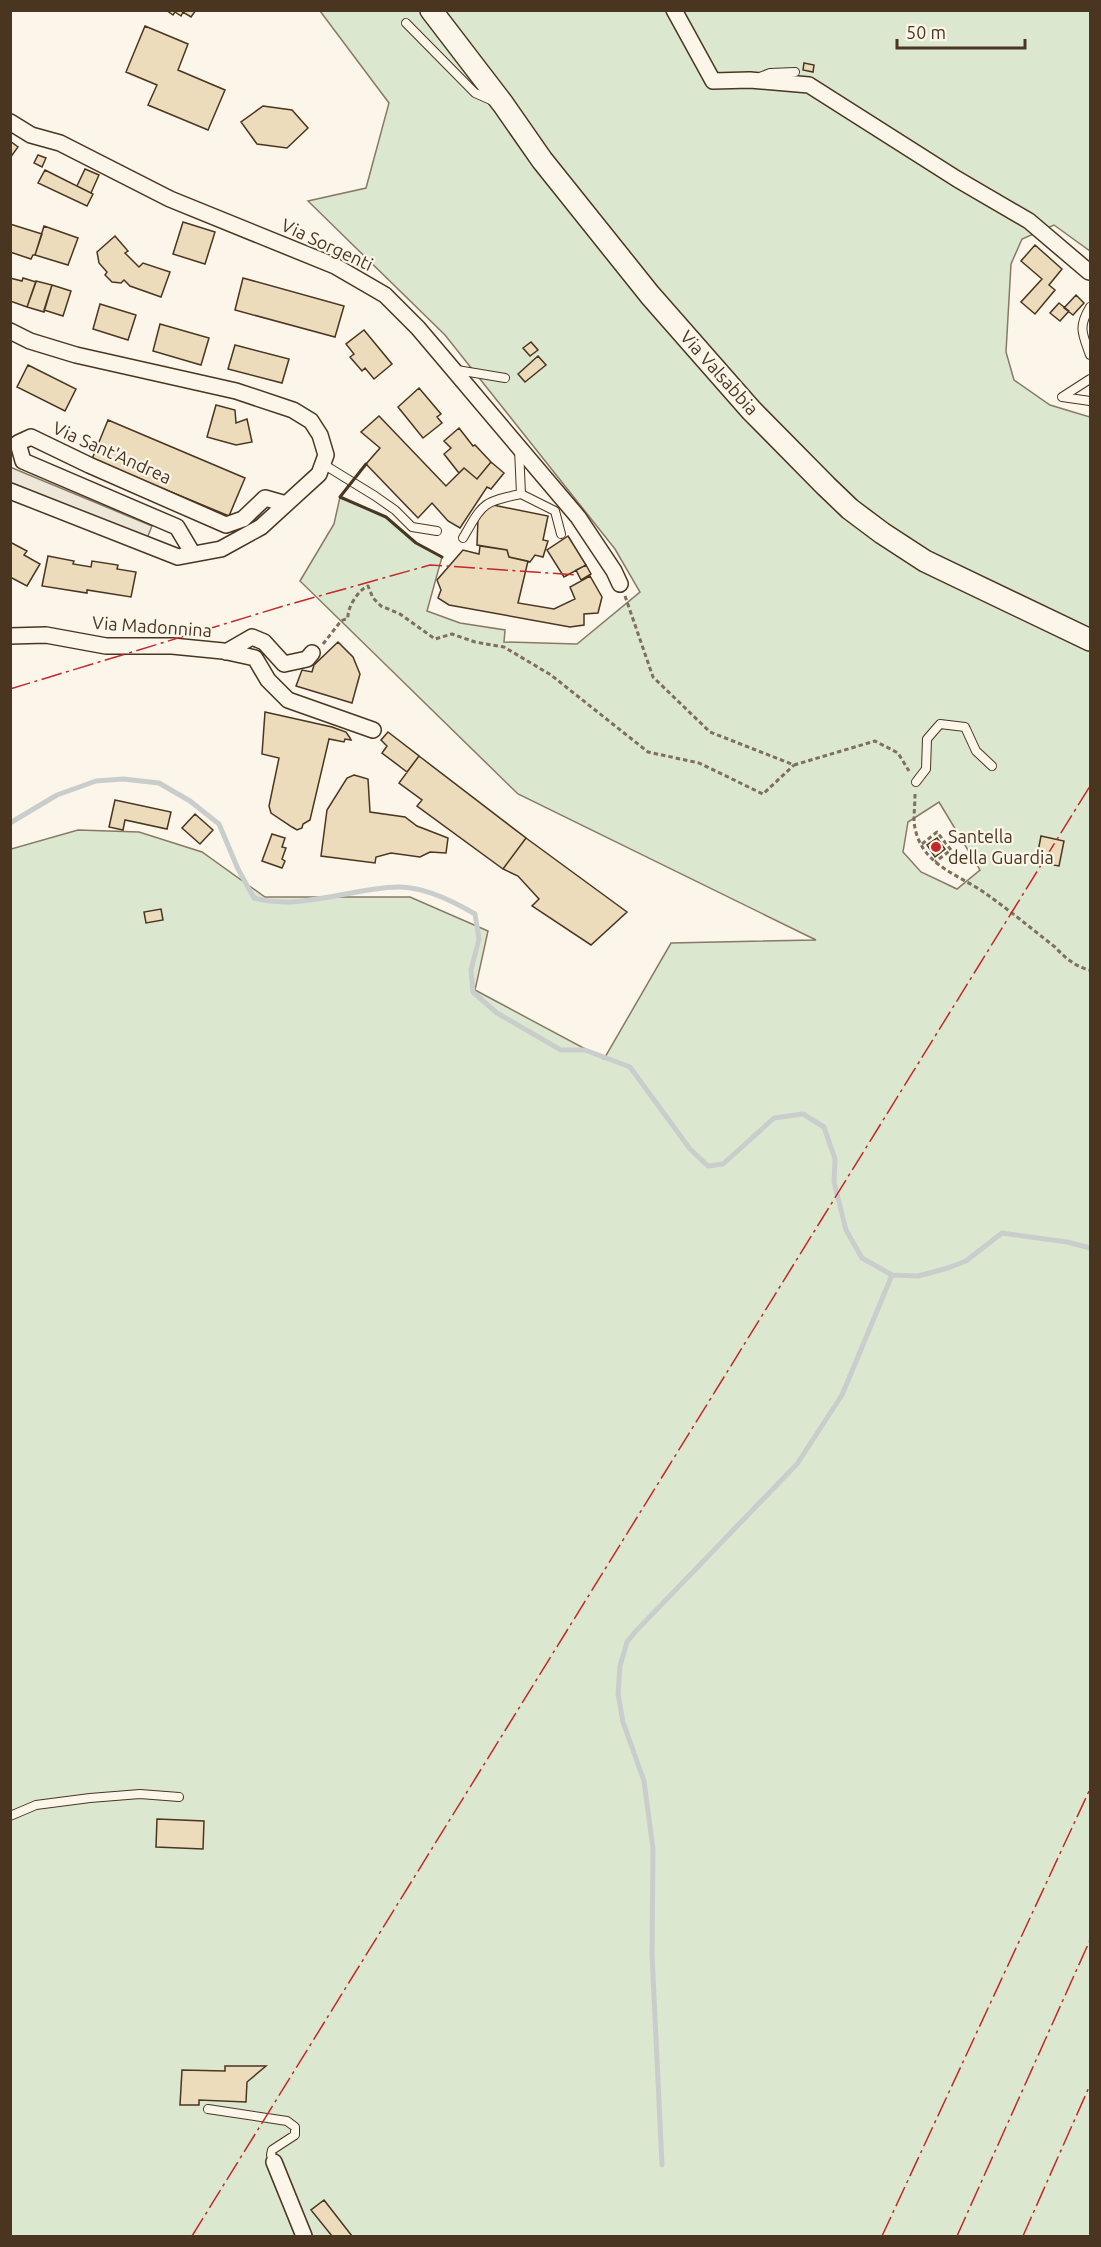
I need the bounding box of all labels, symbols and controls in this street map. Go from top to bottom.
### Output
scale bar [897,12,1024,50]
text: 50 m [906,22,946,42]
street label: Via Sorgenti [279,214,376,274]
street label: Via Valsabbia [677,326,763,419]
street label: Via Sant'Andrea [50,417,175,487]
street label: Via Madonnina [91,612,213,640]
place label: Santella della Guardia [948,826,1054,867]
marker: Santella della Guardia [929,840,943,854]

